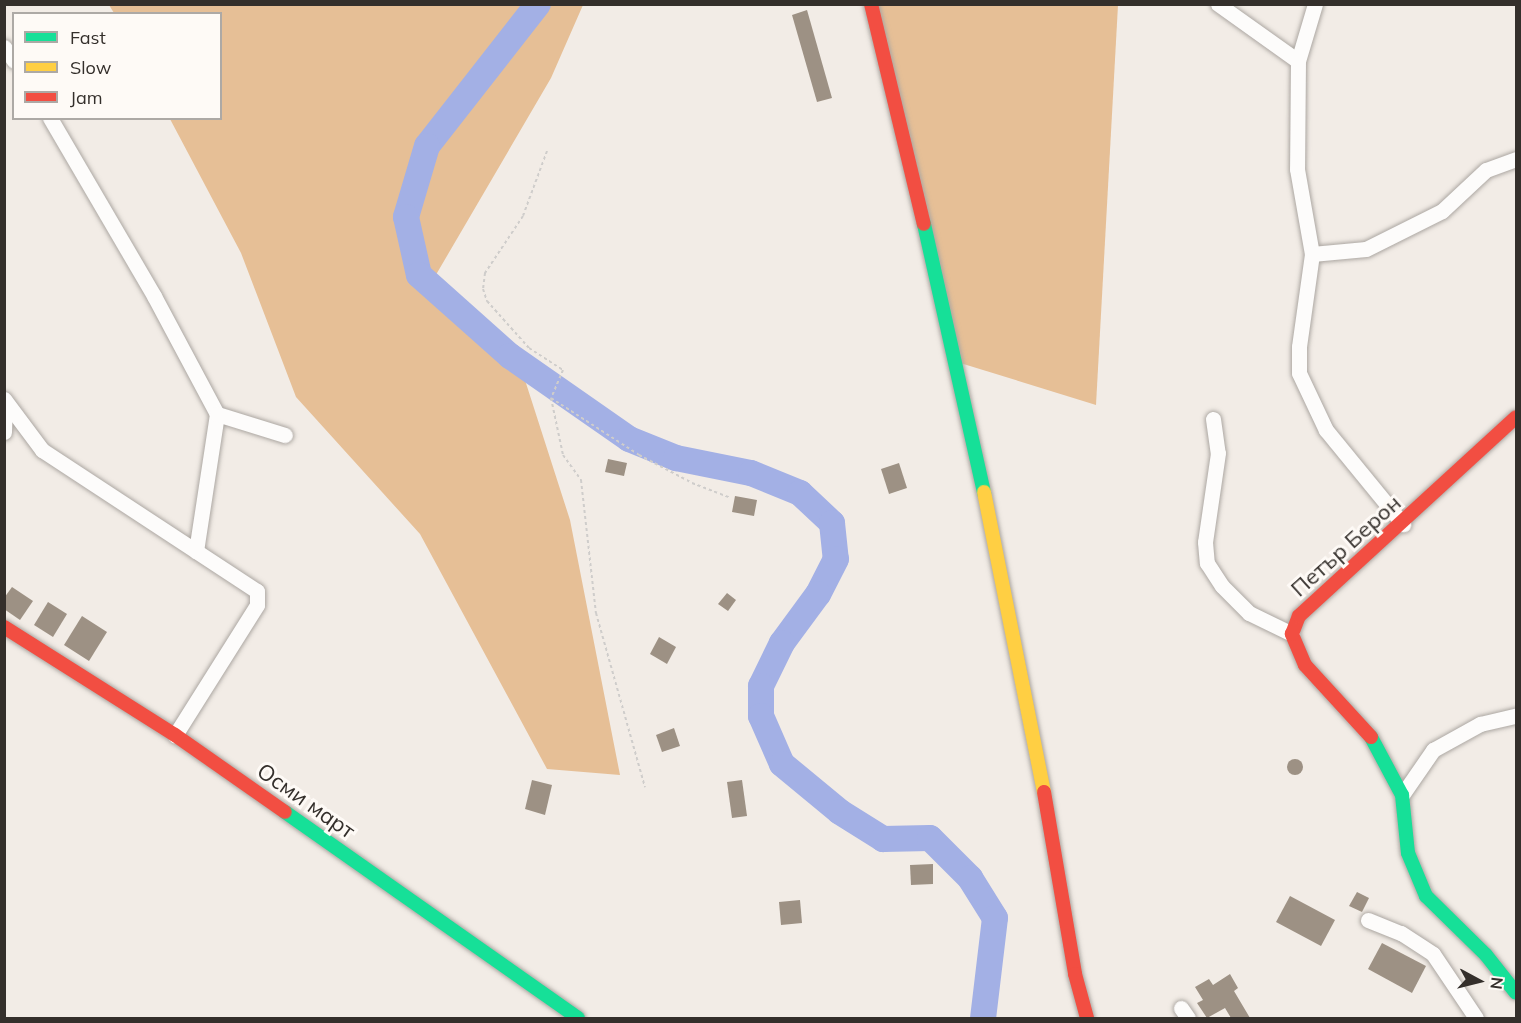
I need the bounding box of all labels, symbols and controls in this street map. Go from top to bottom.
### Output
legend [12,12,222,120]
text: Fast [70,26,106,49]
text: Slow [70,56,111,79]
text: Jam [70,86,103,109]
street label: Петър Берон [1286,490,1406,602]
street label: Осми март [252,758,360,844]
north arrow [1449,951,1509,1011]
text: N [1486,976,1508,990]

